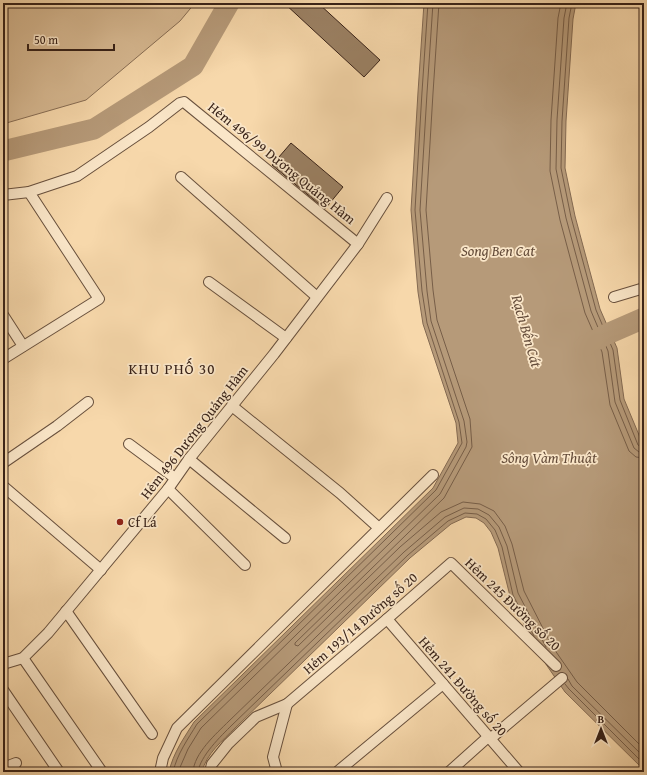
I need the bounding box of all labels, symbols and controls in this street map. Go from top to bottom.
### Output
scale bar [28,26,114,52]
text: 50 m [34,31,58,48]
street label: Hẻm 496/99 Dương Quảng Hàm [204,97,361,229]
water label: Song Ben Cat [461,240,535,261]
water label: Rạch Bến Cát [506,291,547,370]
district label: KHU PHỐ 30 [129,357,215,379]
street label: Hẻm 496 Dương Quảng Hàm [135,361,253,503]
water label: Sông Vàm Thuật [501,447,597,468]
place label: Cf Lá [128,512,157,532]
marker: Cf Lá [115,517,125,527]
street label: Hẻm 245 Đường số 20 [461,553,565,655]
street label: Hẻm 193/14 Đường số 20 [298,567,422,678]
street label: Hẻm 241 Đường số 20 [414,632,512,740]
north arrow [581,709,621,749]
text: B [598,711,605,727]

